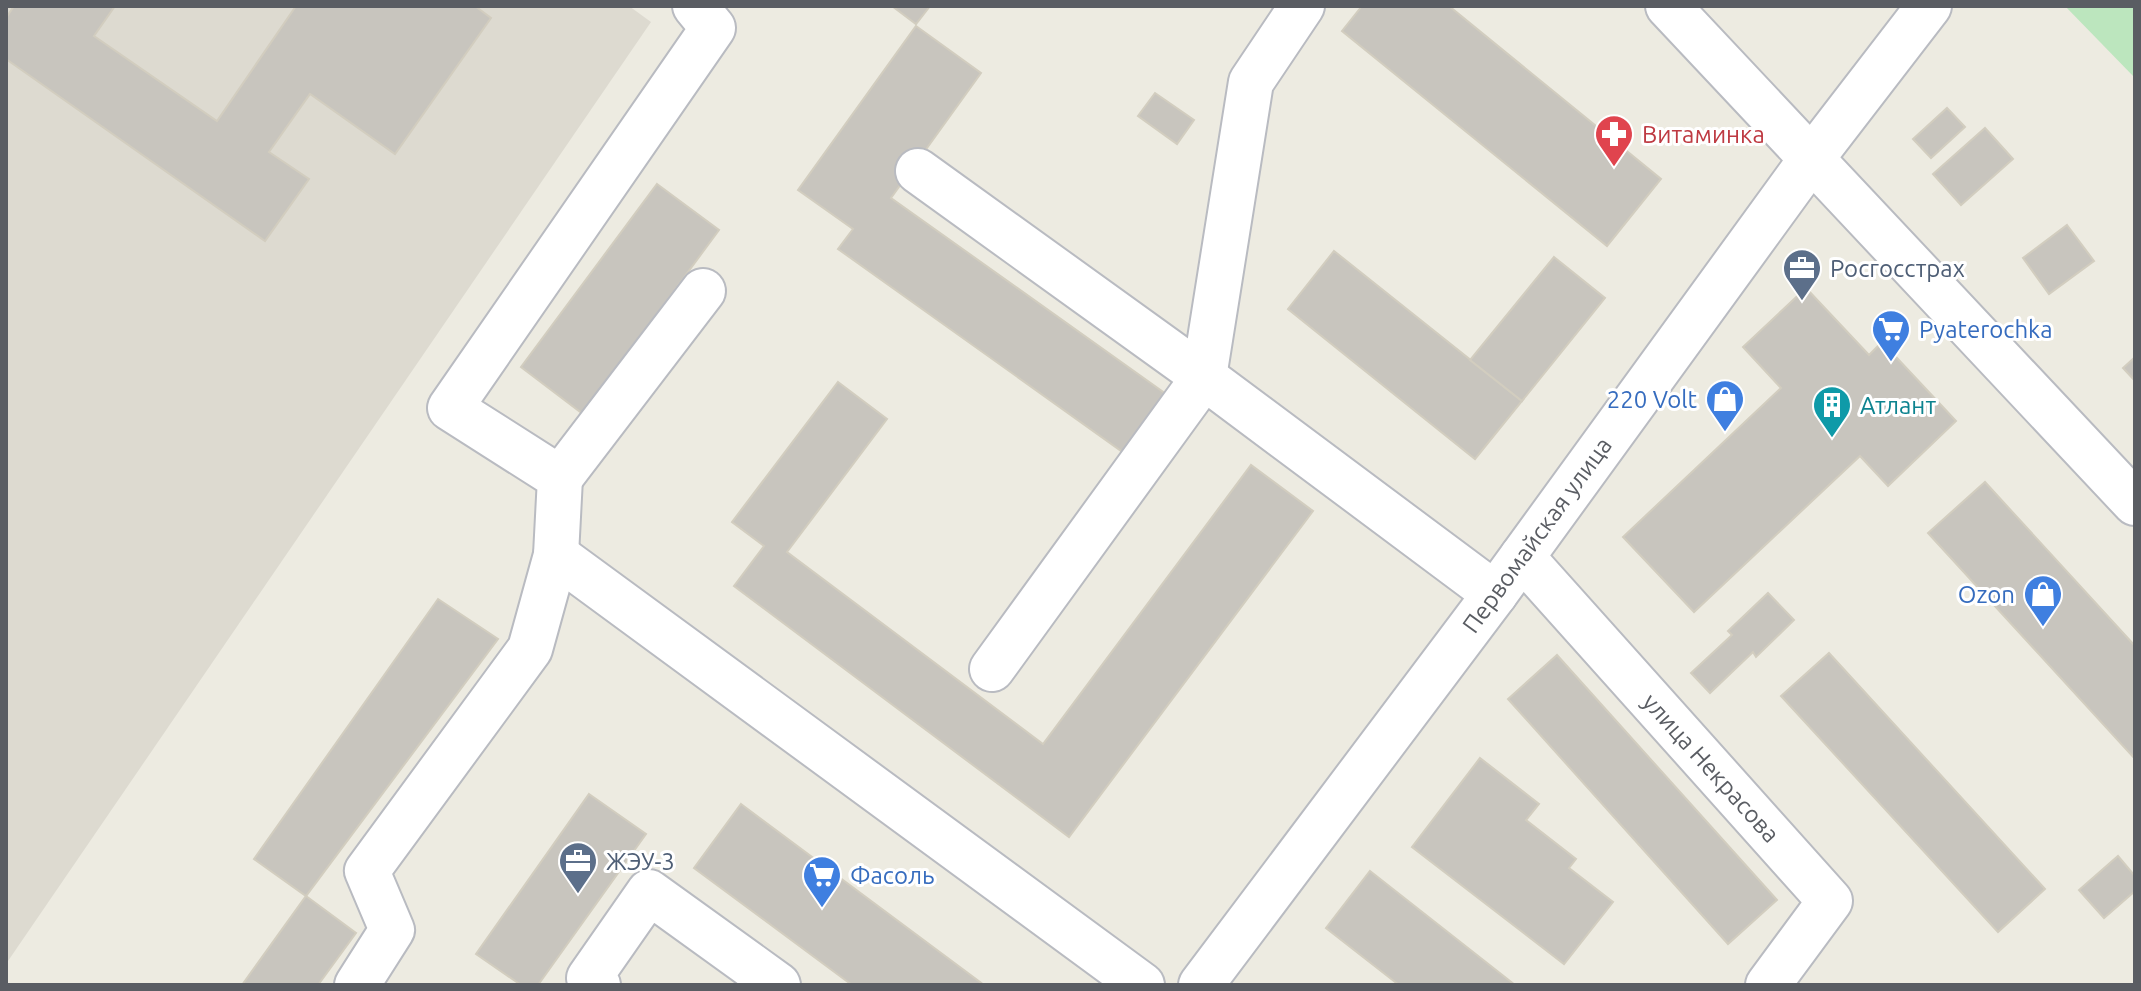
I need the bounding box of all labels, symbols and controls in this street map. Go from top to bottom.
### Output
pharmacy icon: Витаминка [1593,113,1635,168]
place label: Витаминка [1642,121,1765,148]
office icon: Росгосстрах [1781,247,1823,302]
place label: Росгосстрах [1830,255,1965,282]
supermarket icon: Pyaterochka [1870,308,1912,363]
place label: Pyaterochka [1919,316,2053,343]
shop icon: 220 Volt [1704,378,1746,433]
building icon: Атлант [1811,384,1853,439]
place label: 220 Volt [1607,386,1698,413]
place label: Атлант [1860,392,1936,419]
street label: Первомайская улица [1457,432,1617,638]
shop icon: Ozon [2022,573,2064,628]
place label: Ozon [1958,581,2015,608]
street label: улица Некрасова [1637,688,1785,848]
office icon: ЖЭУ-3 [557,840,599,895]
place label: ЖЭУ-3 [606,848,675,875]
supermarket icon: Фасоль [801,854,843,909]
place label: Фасоль [850,862,934,889]

